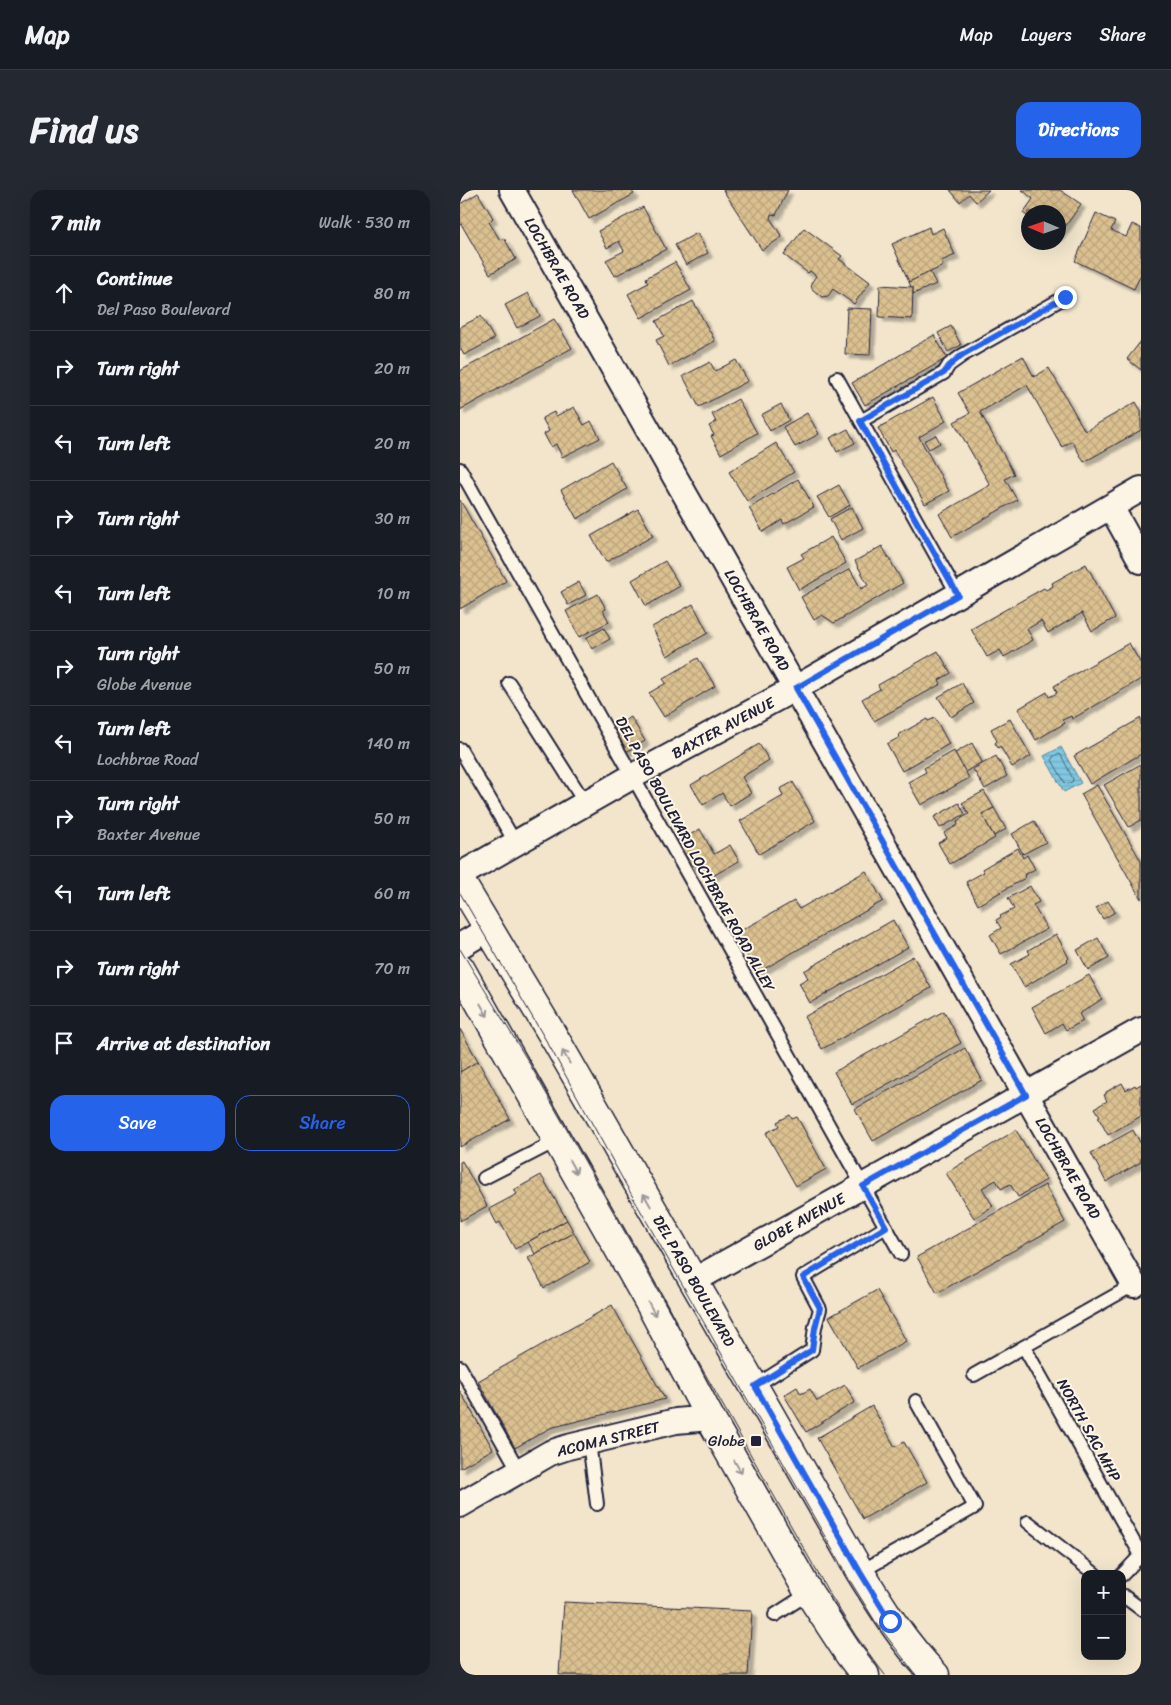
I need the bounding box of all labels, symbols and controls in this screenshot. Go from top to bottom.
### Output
text: Map [25,14,69,56]
text: Map [960,19,993,51]
text: Layers [1021,19,1072,51]
text: Share [1100,19,1146,51]
text: Find us [30,99,138,161]
button: Directions [1016,102,1141,158]
text: 7 min [50,204,101,242]
north arrow [1021,205,1066,250]
text: Walk · 530 m [319,208,410,237]
street label: LOCHBRAE ROAD [517,212,597,324]
text: Continue [97,262,173,295]
icon: ahead [50,279,78,307]
text: 80 m [374,279,410,308]
route end [1054,286,1077,309]
text: Del Paso Boulevard [97,295,230,324]
text: Turn right [97,352,179,385]
icon: right [50,354,78,382]
text: 20 m [374,354,410,383]
text: Turn left [97,427,170,460]
icon: left [50,429,78,457]
text: 20 m [374,429,410,458]
text: Turn right [97,502,179,535]
icon: right [50,504,78,532]
text: 30 m [375,504,410,533]
street label: LOCHBRAE ROAD [717,564,797,676]
text: Turn left [97,577,170,610]
icon: left [50,579,78,607]
text: 10 m [377,579,410,608]
text: Turn right [97,637,179,670]
icon: right [50,654,78,682]
text: 50 m [374,654,410,683]
text: Globe Avenue [97,670,192,699]
street label: BAXTER AVENUE [667,689,781,766]
text: Turn left [97,712,170,745]
street label: DEL PASO BOULEVARD LOCHBRAE ROAD ALLEY [608,712,783,998]
icon: left [50,729,78,757]
text: 140 m [367,729,410,758]
text: Lochbrae Road [97,745,198,774]
text: Turn right [97,787,179,820]
icon: right [50,804,78,832]
text: 50 m [374,804,410,833]
text: Baxter Avenue [97,820,200,849]
text: Turn left [97,877,170,910]
icon: left [50,879,78,907]
text: 60 m [374,879,410,908]
text: Turn right [97,952,179,985]
icon: right [50,954,78,982]
text: 70 m [374,954,410,983]
one-way arrow [479,1003,489,1018]
text: Arrive at destination [97,1027,270,1060]
icon: arrive [50,1029,78,1057]
one-way arrow [561,1050,571,1065]
button: Save [50,1095,225,1151]
button: Share [235,1095,410,1151]
street label: LOCHBRAE ROAD [1028,1112,1108,1224]
one-way arrow [568,1159,578,1174]
street label: GLOBE AVENUE [748,1185,852,1258]
one-way arrow [642,1194,652,1208]
street label: DEL PASO BOULEVARD [646,1210,742,1352]
one-way arrow [647,1301,657,1316]
street label: NORTH SAC MHP [1050,1374,1128,1487]
street label: ACOMA STREET [553,1413,664,1465]
place label: Globe [708,1428,745,1454]
marker: Globe [749,1434,763,1448]
one-way arrow [733,1460,743,1474]
map controls [1081,1570,1126,1660]
button: + [1081,1570,1126,1615]
route start [879,1610,902,1633]
button: − [1081,1615,1126,1660]

